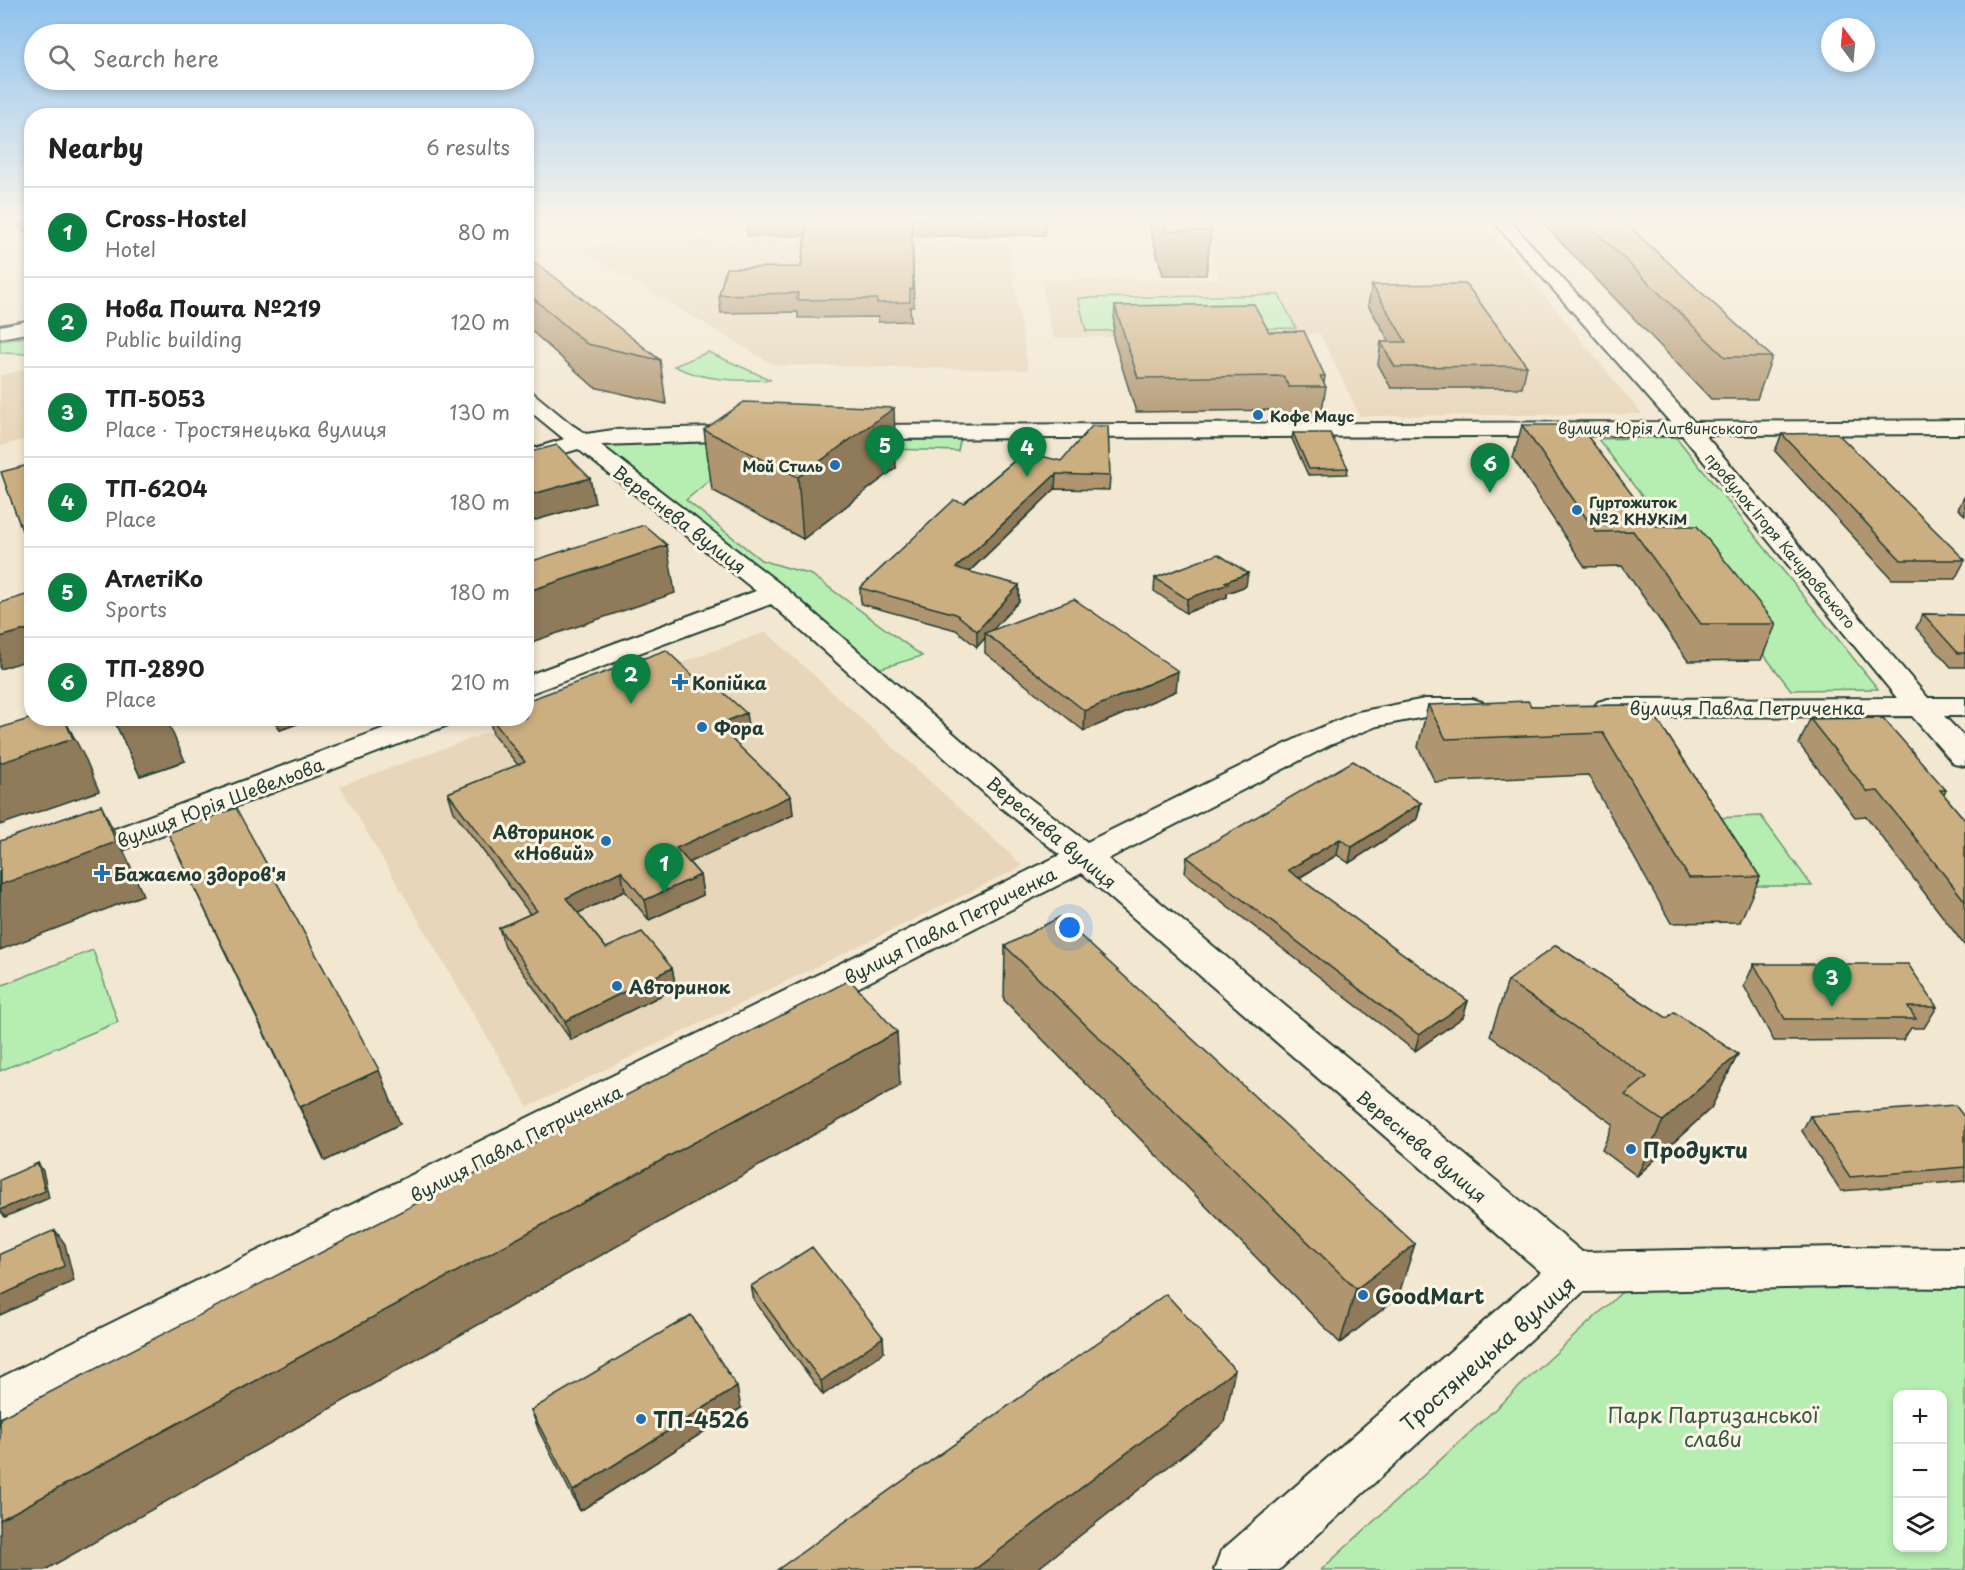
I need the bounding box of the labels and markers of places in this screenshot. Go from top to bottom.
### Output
place label: Кофе Маус [1270,404,1354,427]
marker: Кофе Маус [1251,408,1265,422]
pin: 5 [866,426,904,475]
pin: 4 [1008,428,1046,477]
pin: 6 [1470,444,1510,493]
place label: Мой Стиль [743,454,823,477]
marker: Мой Стиль [828,458,842,472]
place label: Гуртожиток №2 КНУКіМ [1589,490,1687,530]
marker: Гуртожиток №2 КНУКіМ [1570,503,1584,517]
pin: 2 [612,654,650,704]
place label: Копійка [692,669,767,696]
marker: Копійка [673,675,687,689]
place label: Фора [714,714,764,741]
marker: Фора [695,720,709,734]
place label: Авторинок «Новий» [493,818,595,866]
marker: Авторинок «Новий» [599,834,613,848]
pin: 1 [644,844,684,893]
place label: Бажаємо здоров'я [114,860,286,887]
marker: Бажаємо здоров'я [95,866,109,880]
pin: 3 [1812,958,1852,1007]
place label: Авторинок [629,973,731,1000]
marker: Авторинок [610,979,624,993]
place label: Продукти [1643,1133,1748,1165]
marker: Продукти [1624,1142,1638,1156]
place label: GoodMart [1375,1279,1484,1311]
marker: GoodMart [1356,1288,1370,1302]
place label: ТП-4526 [653,1403,749,1435]
marker: ТП-4526 [634,1412,648,1426]

